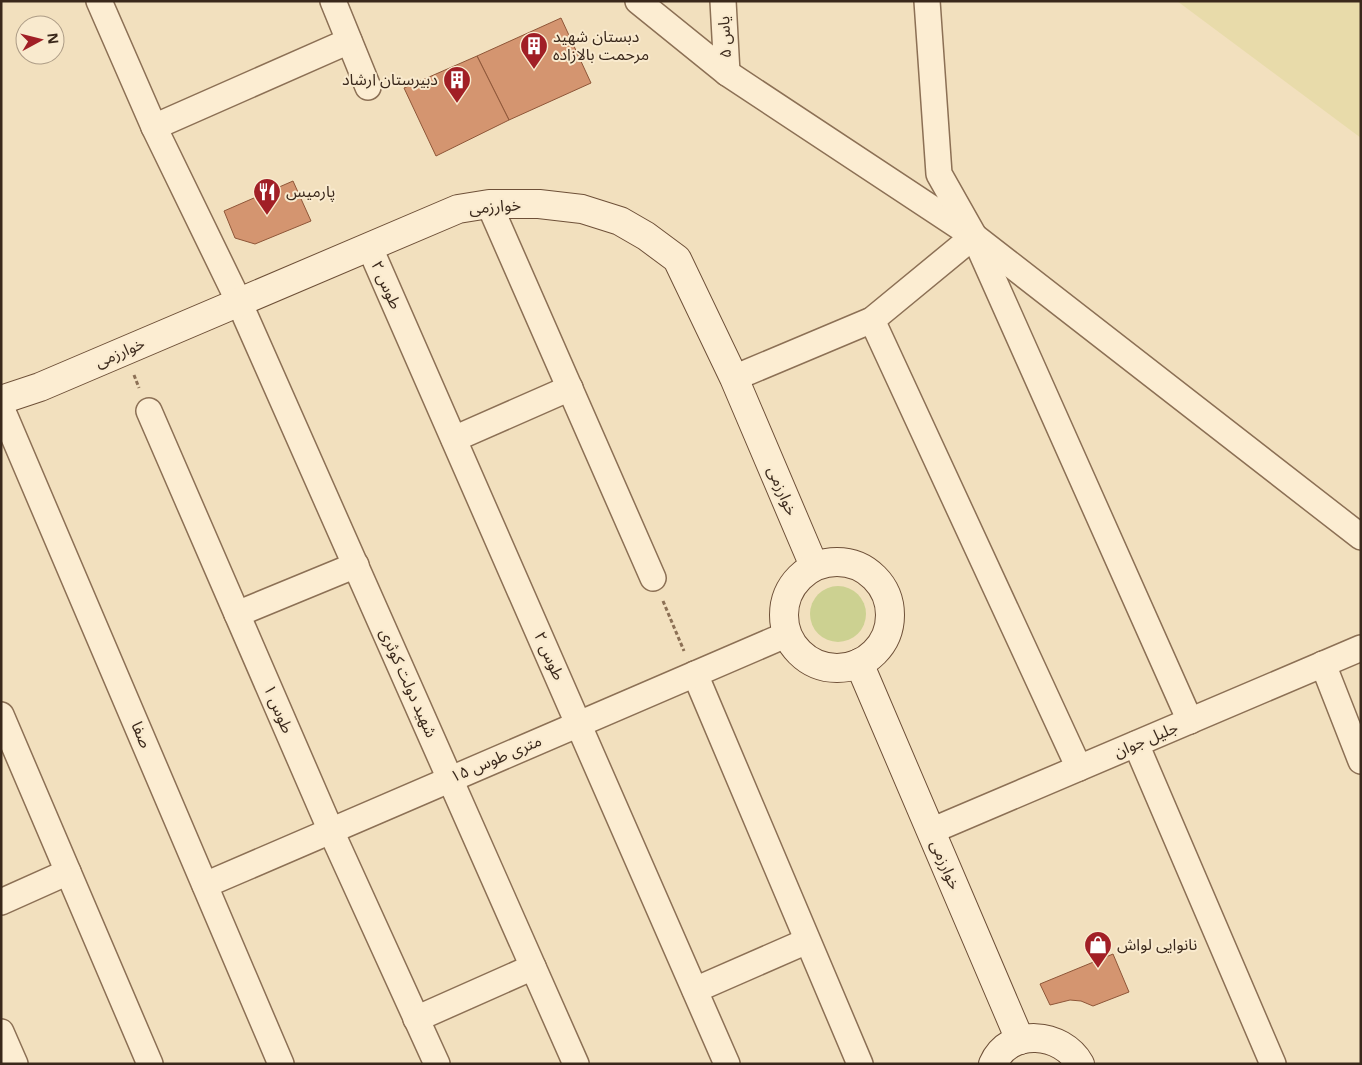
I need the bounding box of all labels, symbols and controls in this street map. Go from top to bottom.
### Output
north arrow [15,15,65,65]
street label: یاس ۵ [707,15,743,59]
place label: دبستان شهید مرحمت بالازاده [553,20,649,72]
text: N [37,31,67,46]
building icon: دبستان شهید مرحمت بالازاده [519,31,549,70]
place label: دبیرستان ارشاد [342,63,438,97]
building icon: دبیرستان ارشاد [442,65,472,104]
place label: پارمیس [286,175,335,209]
restaurant icon: پارمیس [252,177,282,216]
street label: خوارزمی [468,188,522,226]
street label: طوس ۲ [360,255,412,315]
street label: خوارزمی [89,327,151,379]
street label: خوارزمی [756,460,808,522]
street label: شهید دولت کوثری [369,623,447,743]
street label: طوس ۲ [523,626,575,686]
street label: طوس ۱ [252,679,304,739]
street label: جلیل جوان [1108,711,1184,769]
street label: صفا [120,716,162,754]
street label: ۱۵ متری طوس [445,724,547,794]
street label: خوارزمی [919,834,971,896]
place label: نانوایی لواش [1117,928,1197,962]
shop icon: نانوایی لواش [1083,930,1113,969]

